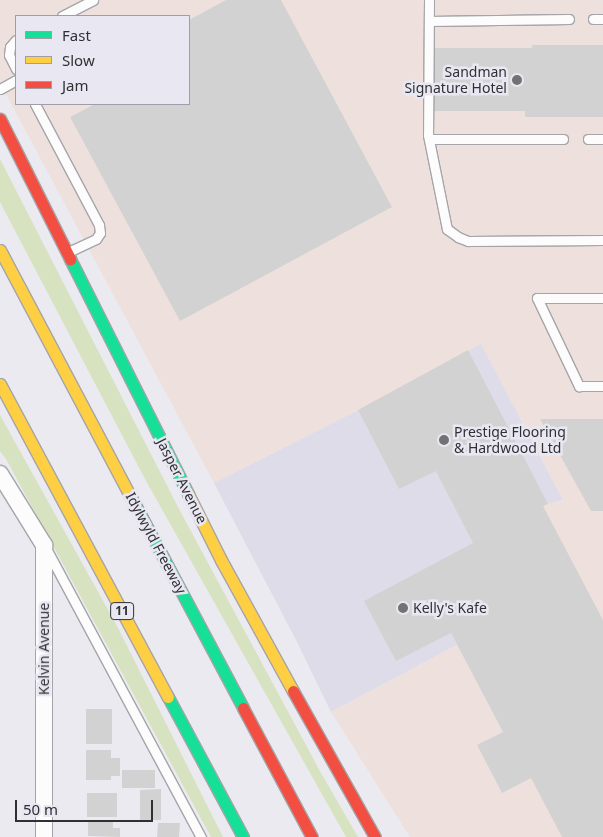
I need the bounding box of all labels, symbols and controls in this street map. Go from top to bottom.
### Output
legend [15,15,190,105]
text: Fast [62,25,91,45]
text: Slow [62,50,95,70]
place label: Sandman Signature Hotel [404,64,507,96]
marker: Sandman Signature Hotel [511,74,523,86]
text: Jam [62,75,89,95]
place label: Prestige Flooring & Hardwood Ltd [454,424,566,457]
marker: Prestige Flooring & Hardwood Ltd [438,434,450,446]
street label: Jasper Avenue [153,436,211,526]
street label: Idylwyld Freeway [122,489,190,597]
place label: Kelly's Kafe [413,600,487,616]
road number: 11 [110,602,134,620]
marker: Kelly's Kafe [397,602,409,614]
street label: Kelvin Avenue [36,603,52,695]
scale bar [18,790,155,822]
text: 50 m [23,799,58,819]

